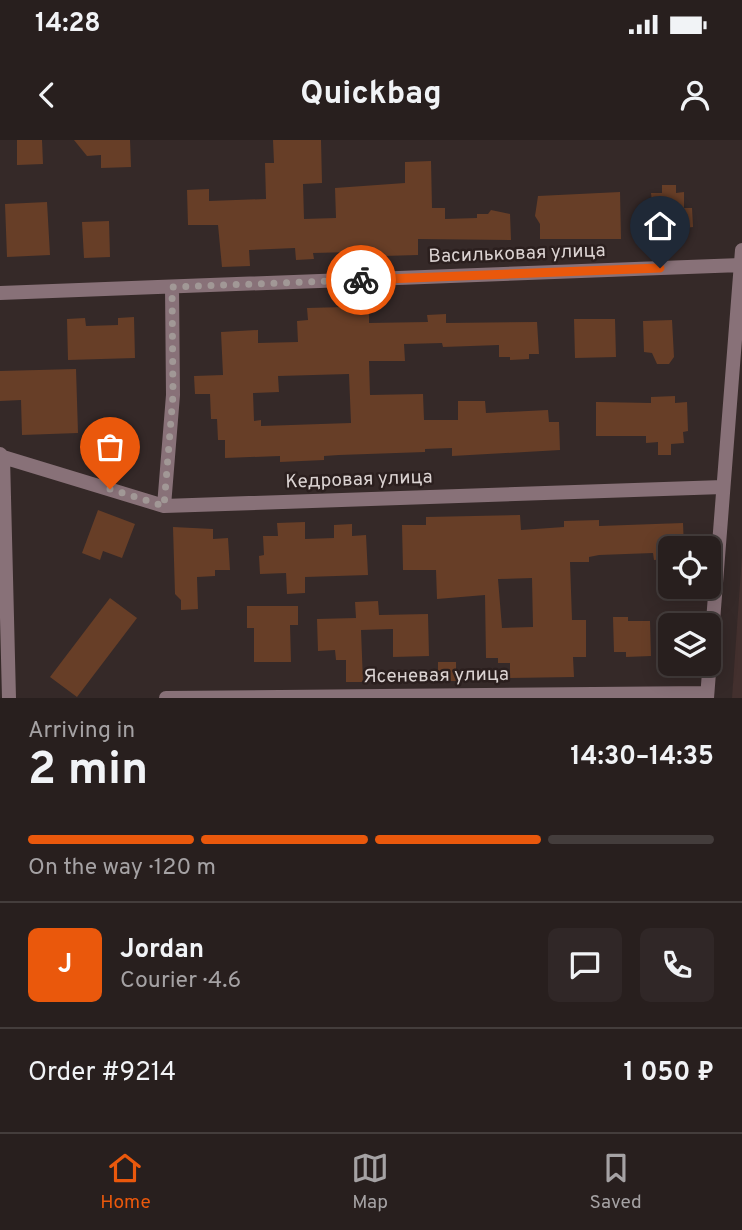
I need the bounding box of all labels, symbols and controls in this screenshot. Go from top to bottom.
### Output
text: 14:28 [35,8,101,41]
text: Quickbag [300,75,442,115]
icon: back [28,76,66,114]
icon: person [676,76,714,114]
pin [630,196,690,268]
icon: home [641,207,679,245]
street label: Васильковая улица [428,239,606,269]
courier [326,245,396,315]
icon: bike [342,261,380,299]
pin [80,417,140,489]
icon: bag [91,428,129,466]
street label: Кедровая улица [285,465,433,495]
map controls [658,536,721,676]
button: locate [658,536,721,599]
button: layers [658,613,721,676]
street label: Ясеневая улица [363,663,509,689]
text: Arriving in [28,717,135,746]
text: 14:30–14:35 [570,741,714,774]
text: 2 min [28,742,148,801]
text: On the way · 120 m [28,854,216,883]
button: chat [548,928,622,1002]
button: phone [640,928,714,1002]
text: Jordan [120,934,204,967]
text: J [58,949,72,982]
text: Courier · 4.6 [120,967,241,996]
text: Order #9214 [28,1057,176,1090]
text: 1 050 ₽ [623,1057,714,1090]
tab: Home [100,1149,151,1215]
tab: Map [351,1149,389,1215]
tab: Saved [590,1149,642,1215]

